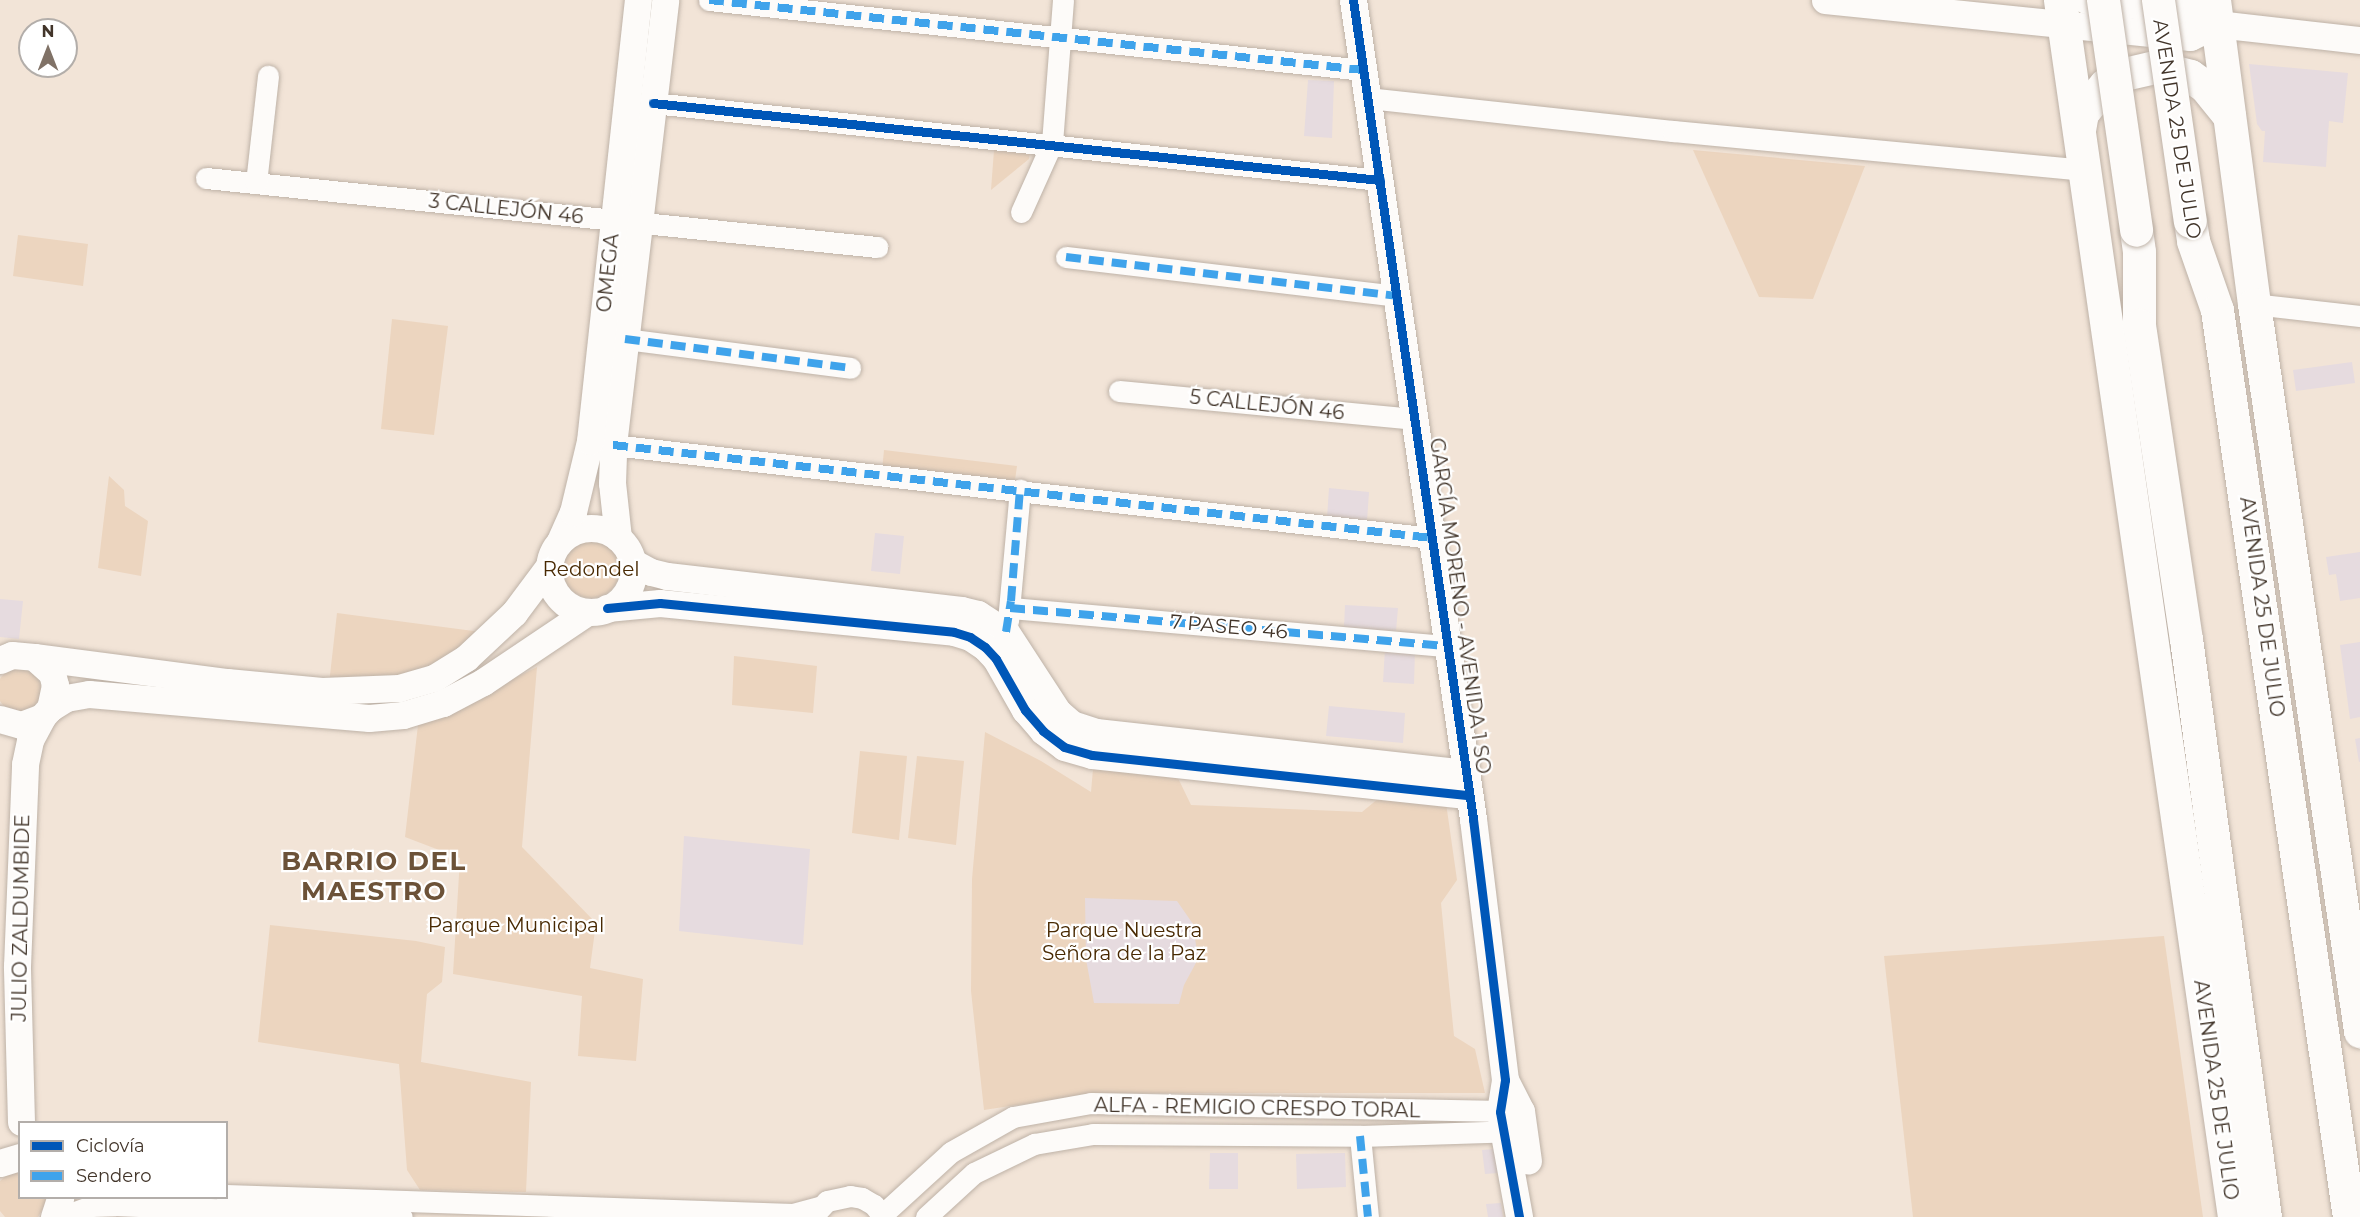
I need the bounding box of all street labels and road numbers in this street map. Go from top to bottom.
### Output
street label: AVENIDA 25 DE JULIO [2148,17,2206,241]
street label: 3 CALLEJÓN 46 [428,189,584,229]
street label: OMEGA [592,232,624,314]
street label: 5 CALLEJÓN 46 [1188,385,1346,425]
street label: GARCÍA MORENO - AVENIDA 1 SO [1425,436,1495,776]
street label: AVENIDA 25 DE JULIO [2235,495,2289,719]
street label: 7 PASEO 46 [1169,610,1289,644]
street label: JULIO ZALDUMBIDE [7,814,35,1022]
street label: AVENIDA 25 DE JULIO [2189,978,2243,1202]
street label: ALFA - REMIGIO CRESPO TORAL [1094,1093,1420,1123]

